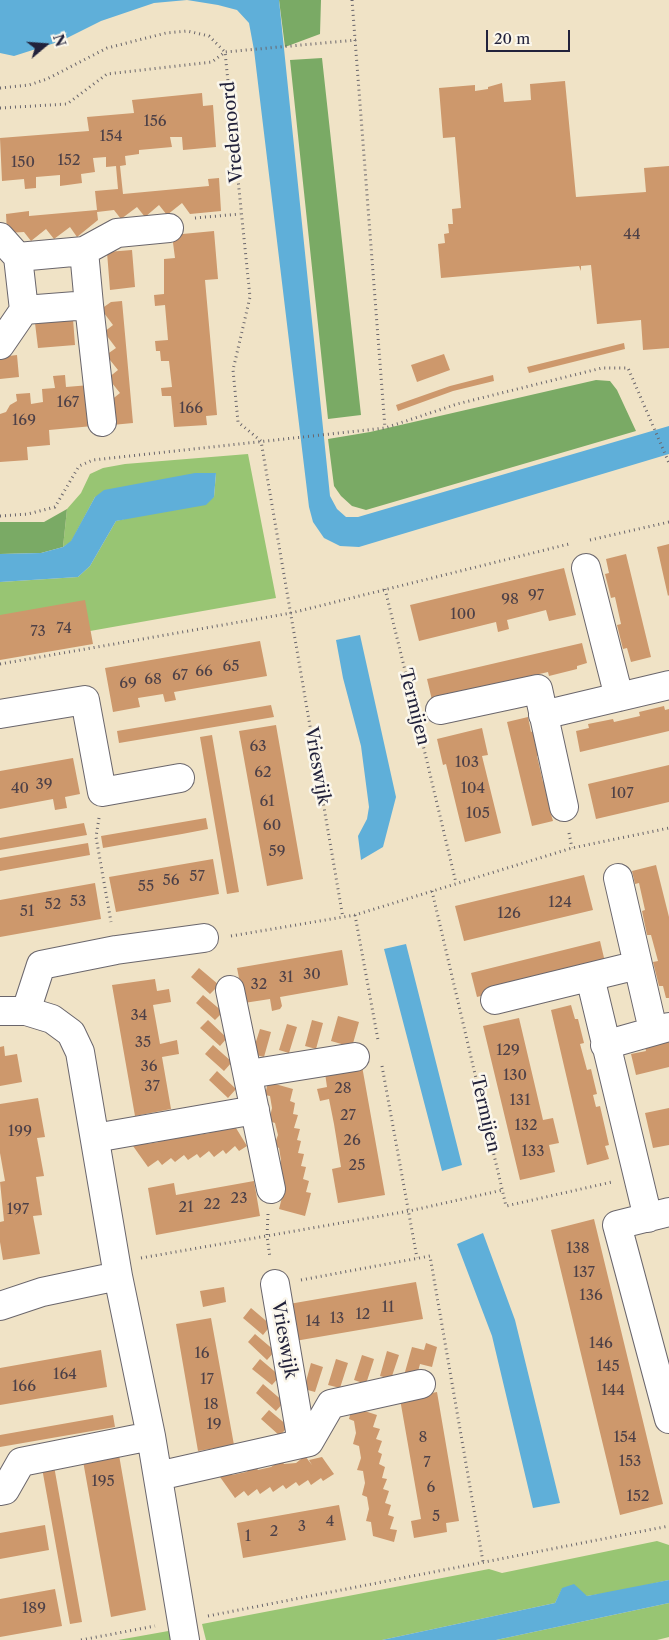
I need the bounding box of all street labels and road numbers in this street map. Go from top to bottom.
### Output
street label: Vredenoord [218,80,248,184]
street label: Termijen [394,666,434,748]
street label: Vrieswijk [300,726,334,806]
street label: Termijen [466,1074,504,1154]
street label: Vrieswijk [267,1300,301,1380]

